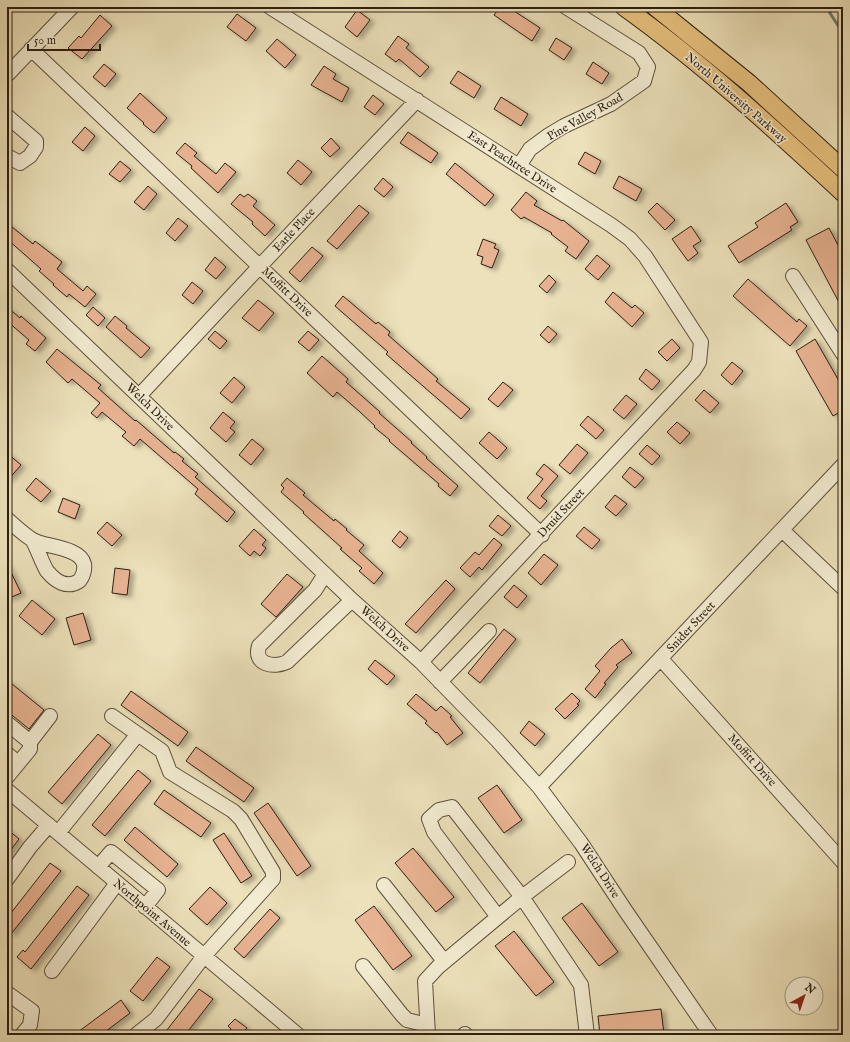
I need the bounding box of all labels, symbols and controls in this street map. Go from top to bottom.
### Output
scale bar [28,26,100,52]
text: 50 m [34,33,56,48]
street label: North University Parkway [682,50,790,146]
street label: Pine Valley Road [544,90,626,144]
street label: East Peachtree Drive [464,128,560,197]
street label: Earle Place [270,204,319,255]
street label: Moffitt Drive [258,264,316,321]
street label: Welch Drive [123,380,178,434]
street label: Druid Street [534,485,588,541]
street label: Snider Street [664,598,718,656]
street label: Welch Drive [357,603,413,656]
street label: Moffitt Drive [724,731,780,790]
street label: Welch Drive [577,841,623,901]
street label: Northpoint Avenue [109,876,194,951]
north arrow [784,976,824,1016]
text: N [801,980,818,998]

